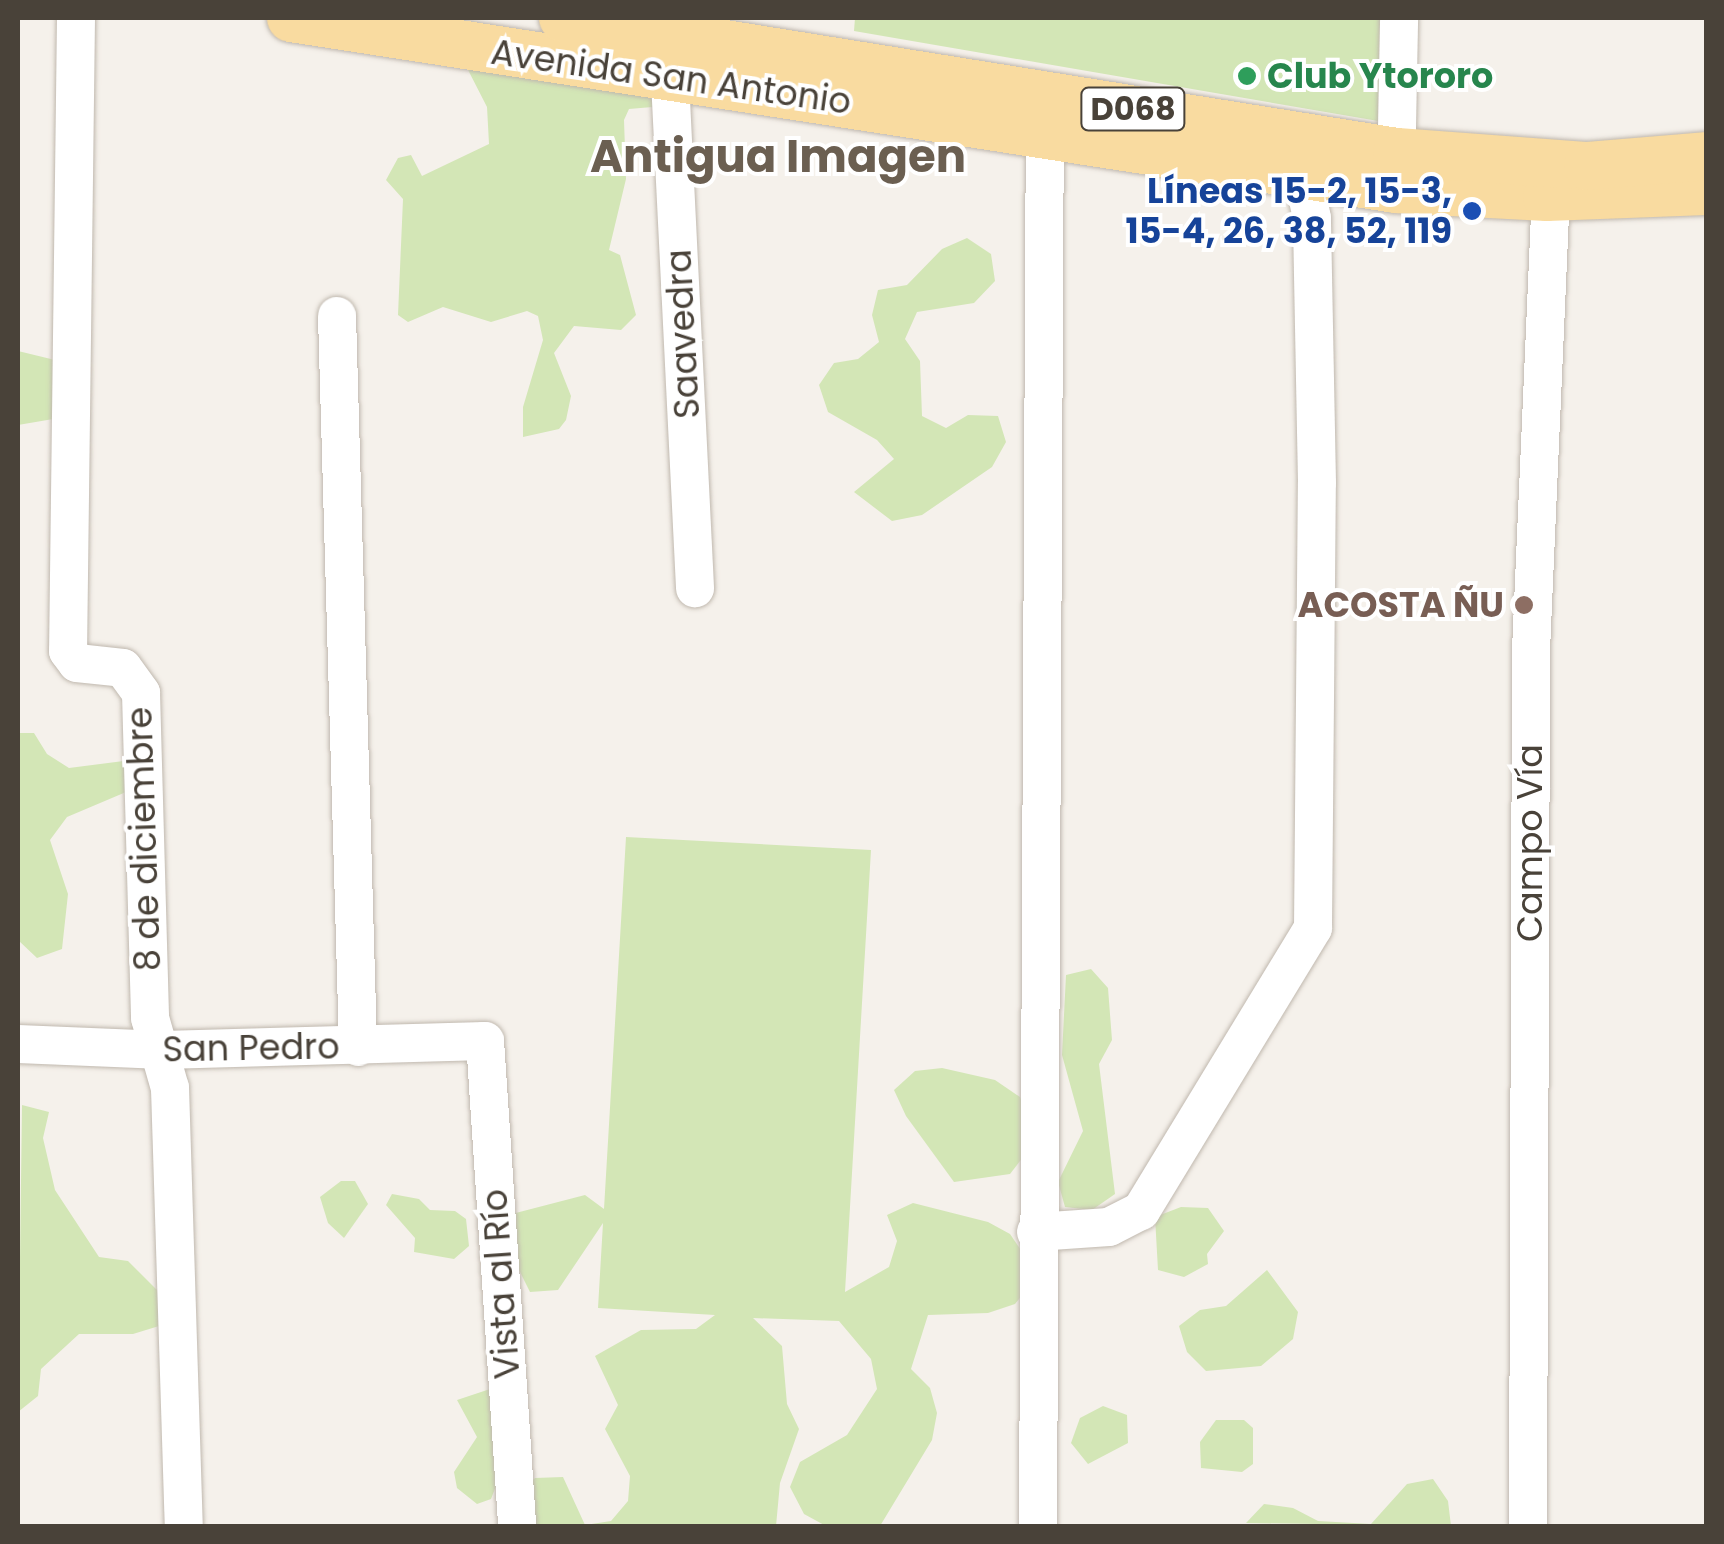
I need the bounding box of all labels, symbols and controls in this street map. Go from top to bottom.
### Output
street label: Avenida San Antonio [488,31,854,123]
place label: Club Ytororo [1267,55,1493,97]
marker: Club Ytororo [1236,65,1258,87]
road number: D068 [1078,82,1188,136]
district label: Antigua Imagen [590,130,966,184]
place label: Líneas 15-2, 15-3, 15-4, 26, 38, 52, 119 [1126,170,1452,252]
marker: Líneas 15-2, 15-3, 15-4, 26, 38, 52, 119 [1461,200,1483,222]
street label: Saavedra [658,248,708,420]
place label: ACOSTA ÑU [1298,584,1504,626]
marker: ACOSTA ÑU [1513,594,1535,616]
street label: 8 de diciembre [118,706,170,972]
street label: Campo Vía [1509,744,1551,942]
street label: San Pedro [162,1025,340,1071]
street label: Vista al Río [473,1188,529,1380]

